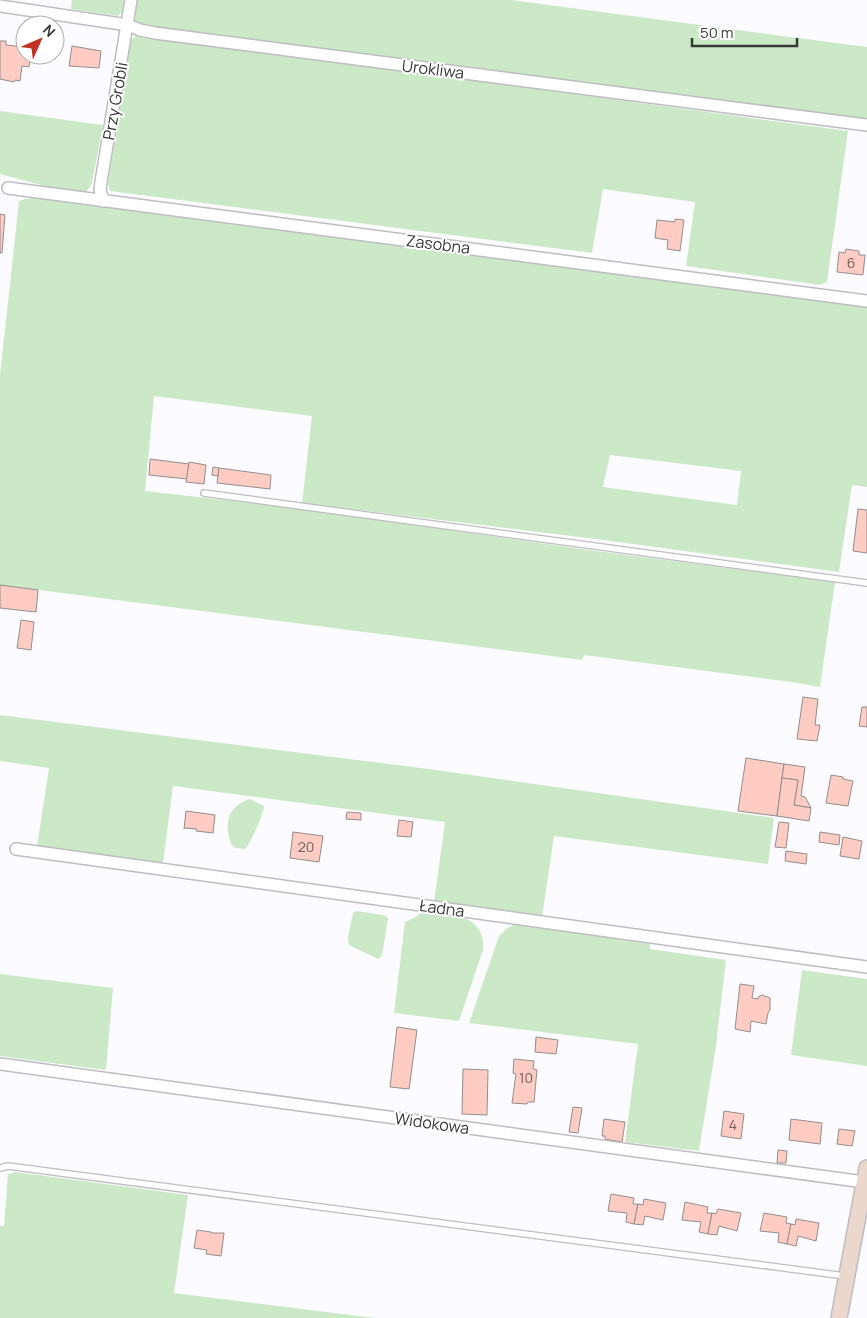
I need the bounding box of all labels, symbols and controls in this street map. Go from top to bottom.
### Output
north arrow [15,15,65,65]
scale bar [692,15,797,47]
text: N [39,20,60,41]
text: 50 m [700,22,734,43]
street label: Urokliwa [401,54,465,84]
street label: Przy Grobli [97,60,133,142]
street label: Zasobna [405,229,471,259]
house number: 6 [847,253,855,272]
house number: 20 [298,837,314,856]
street label: Ładna [418,894,466,922]
house number: 10 [519,1068,533,1087]
street label: Widokowa [393,1107,471,1139]
house number: 4 [729,1115,737,1134]

